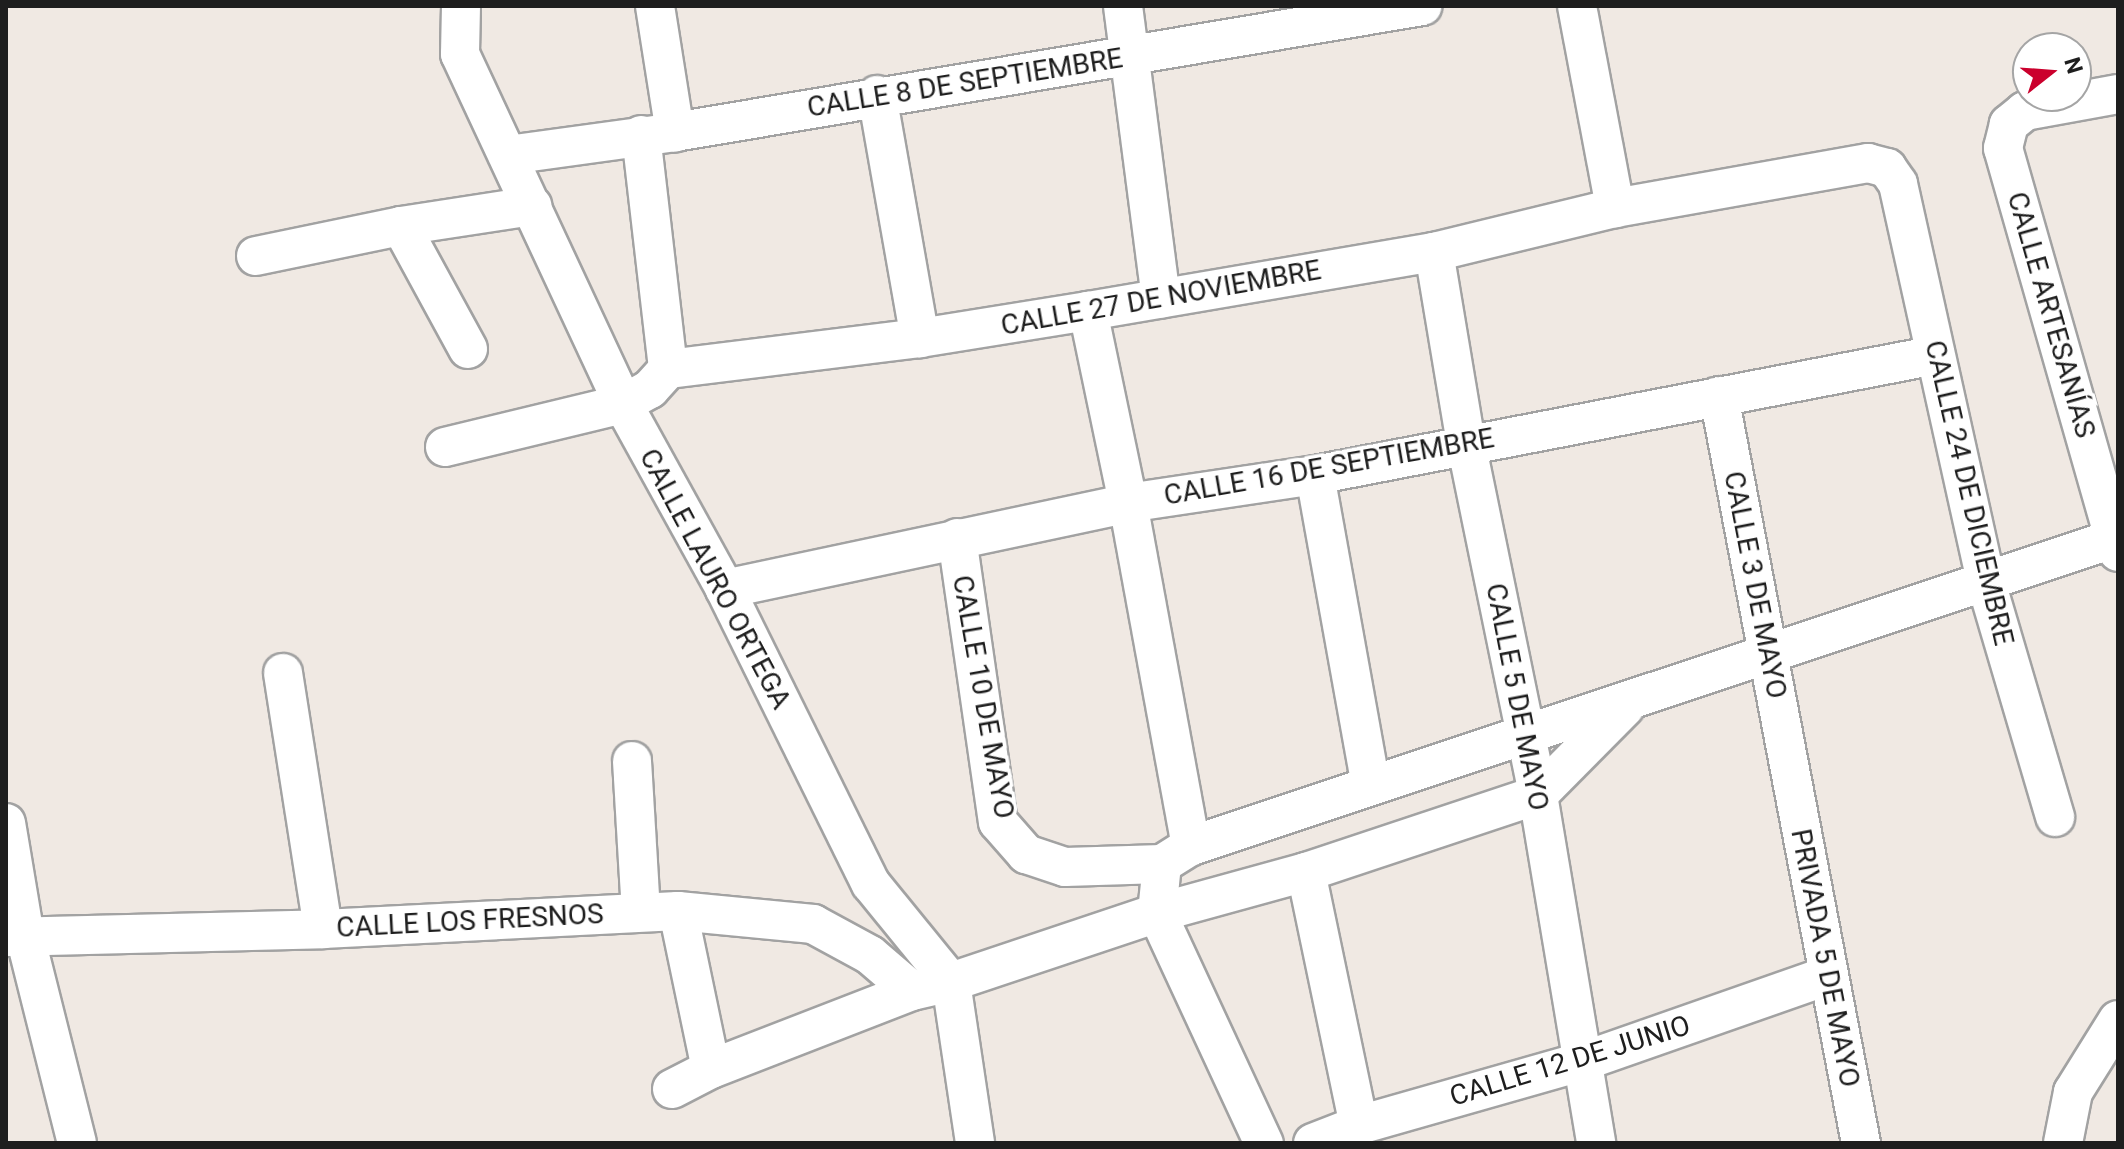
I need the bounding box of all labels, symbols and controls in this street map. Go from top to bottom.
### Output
north arrow [2012,32,2092,112]
street label: CALLE 8 DE SEPTIEMBRE [805,41,1125,125]
text: N [2059,54,2088,77]
street label: CALLE ARTESANÍAS [2000,188,2102,442]
street label: CALLE 27 DE NOVIEMBRE [998,253,1324,343]
street label: CALLE 24 DE DICIEMBRE [1918,337,2020,649]
street label: CALLE 16 DE SEPTIEMBRE [1161,421,1497,513]
street label: CALLE LAURO ORTEGA [632,443,798,715]
street label: CALLE 3 DE MAYO [1716,469,1794,701]
street label: CALLE 10 DE MAYO [945,573,1021,821]
street label: CALLE 5 DE MAYO [1478,581,1556,813]
street label: PRIVADA 5 DE MAYO [1783,826,1867,1090]
street label: CALLE LOS FRESNOS [335,897,605,945]
street label: CALLE 12 DE JUNIO [1446,1008,1694,1114]

